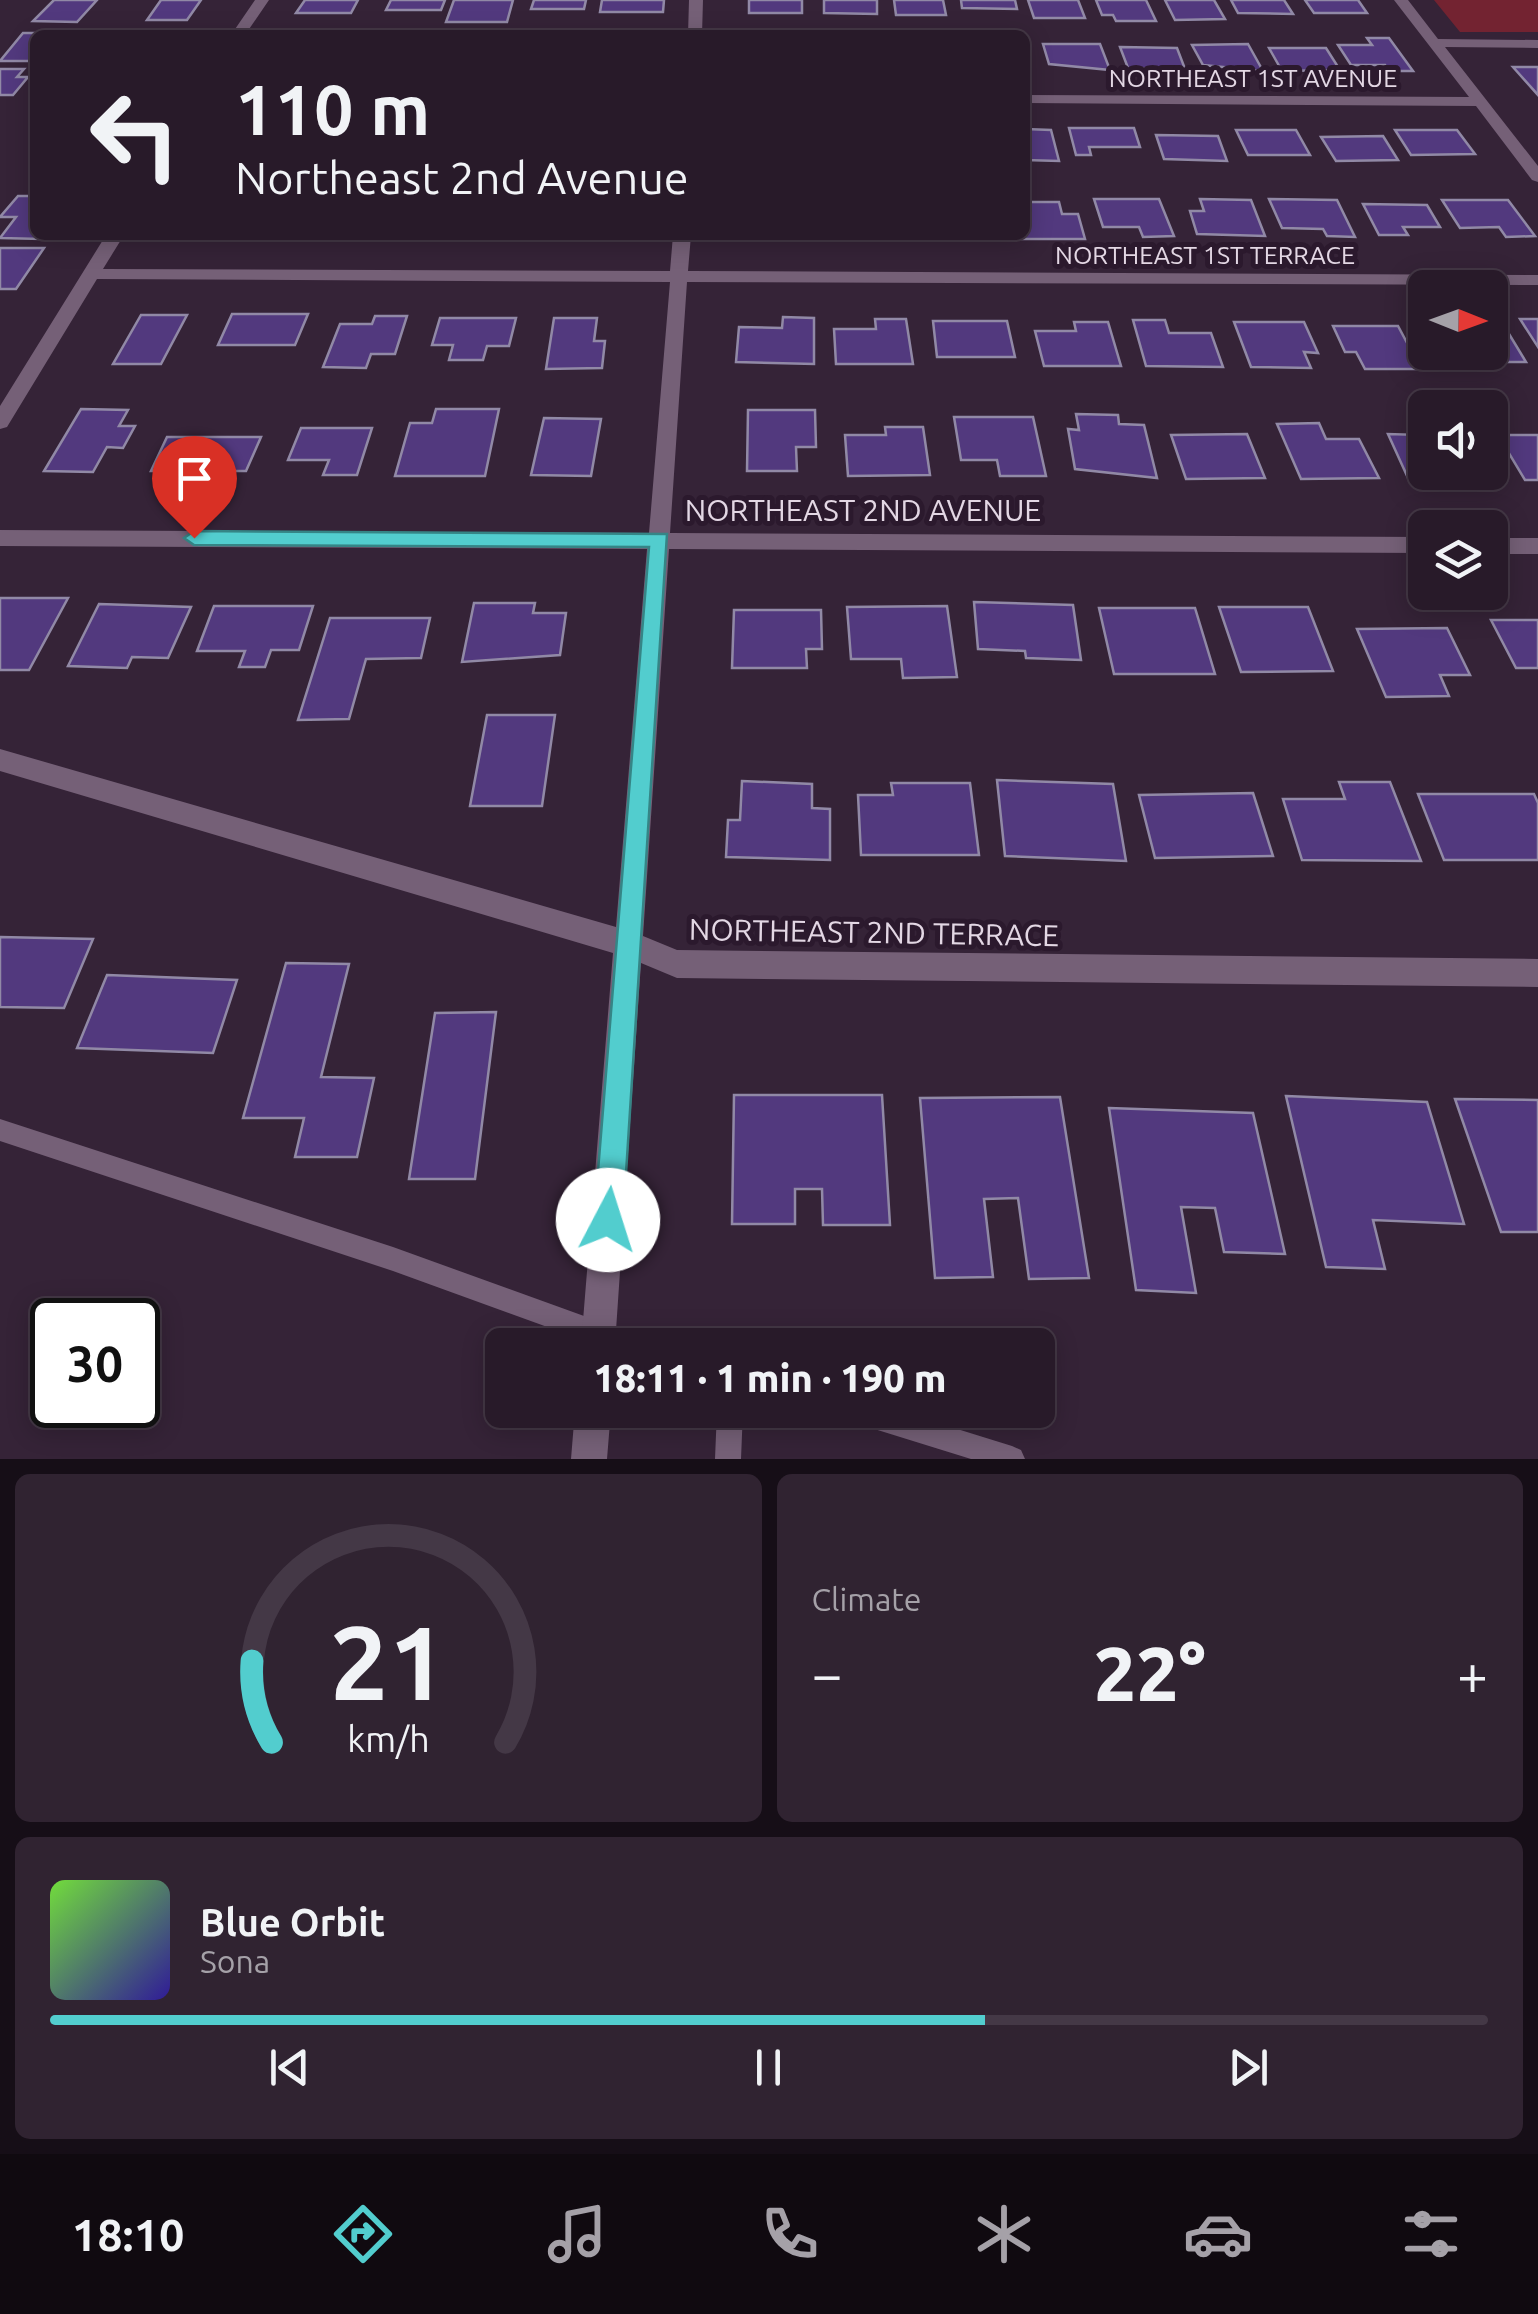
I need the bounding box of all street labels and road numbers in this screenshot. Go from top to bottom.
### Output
street label: NORTHEAST 1ST AVENUE [1109,64,1397,92]
street label: NORTHEAST 1ST TERRACE [1055,241,1355,269]
street label: NORTHEAST 2ND AVENUE [685,493,1041,527]
street label: NORTHEAST 2ND TERRACE [689,912,1059,952]

